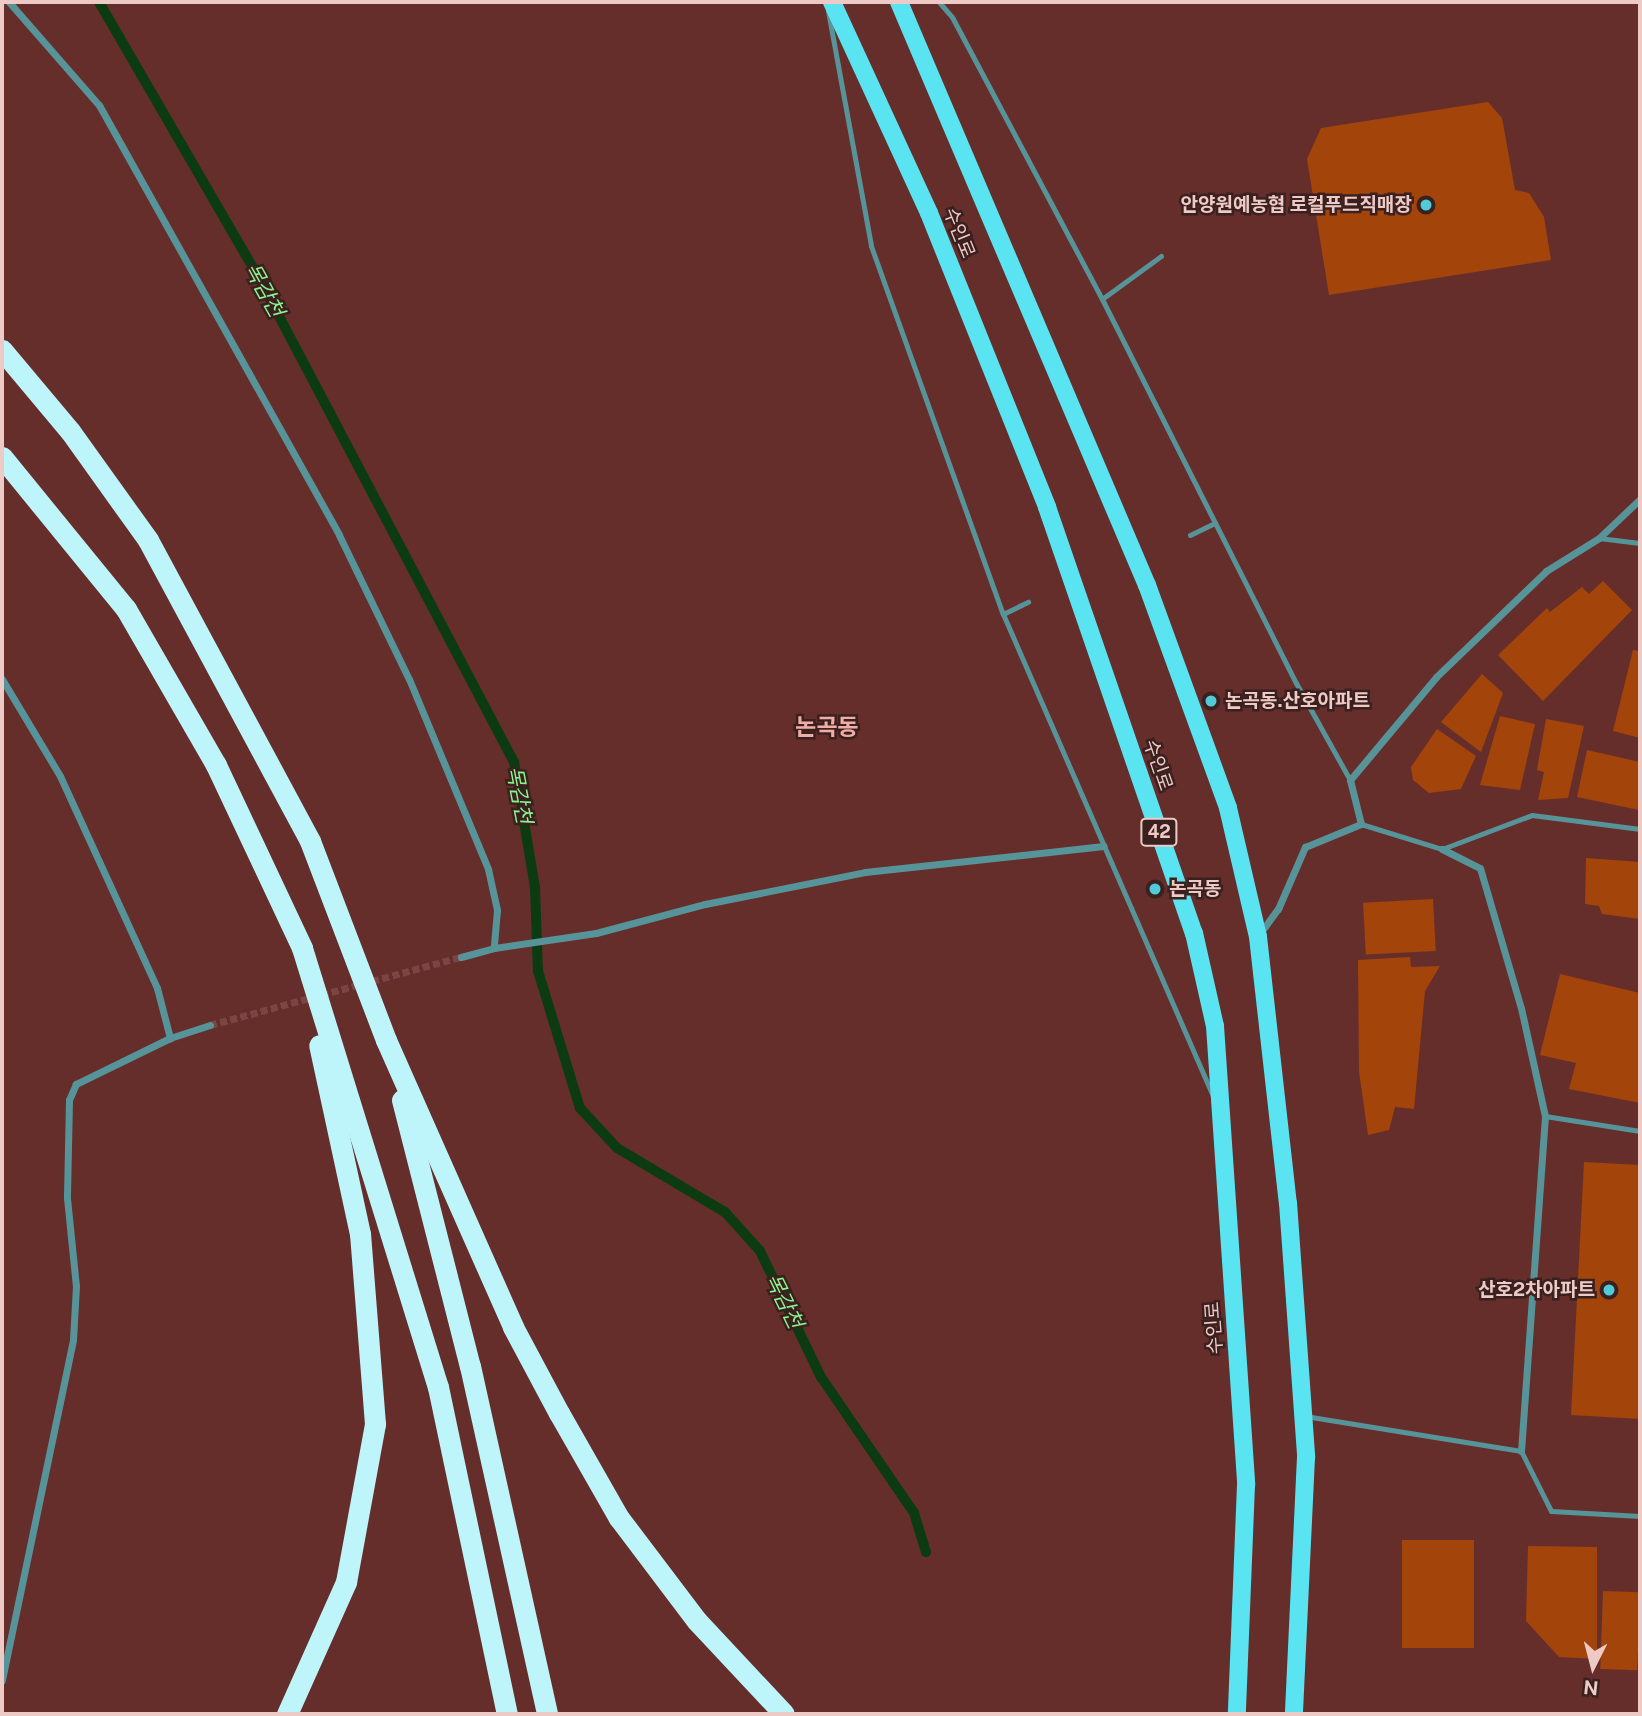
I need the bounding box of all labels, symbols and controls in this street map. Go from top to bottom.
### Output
place label: 안양원예농협 로컬푸드직매장 [1180,194,1412,216]
marker: 안양원예농협 로컬푸드직매장 [1418,197,1434,213]
street label: 수인로 [939,204,979,262]
water label: 목감천 [239,259,289,321]
place label: 논곡동.산호아파트 [1225,690,1370,712]
marker: 논곡동.산호아파트 [1203,693,1219,709]
district label: 논곡동 [795,713,859,741]
street label: 수인로 [1139,736,1177,794]
water label: 목감천 [501,764,537,826]
road number: 42 [1140,818,1178,846]
place label: 논곡동 [1169,878,1221,900]
marker: 논곡동 [1147,881,1163,897]
water label: 목감천 [760,1269,808,1333]
place label: 산호2차아파트 [1478,1279,1595,1301]
marker: 산호2차아파트 [1601,1282,1617,1298]
street label: 수인로 [1201,1301,1227,1355]
north arrow [1558,1632,1628,1702]
text: N [1582,1676,1599,1700]

